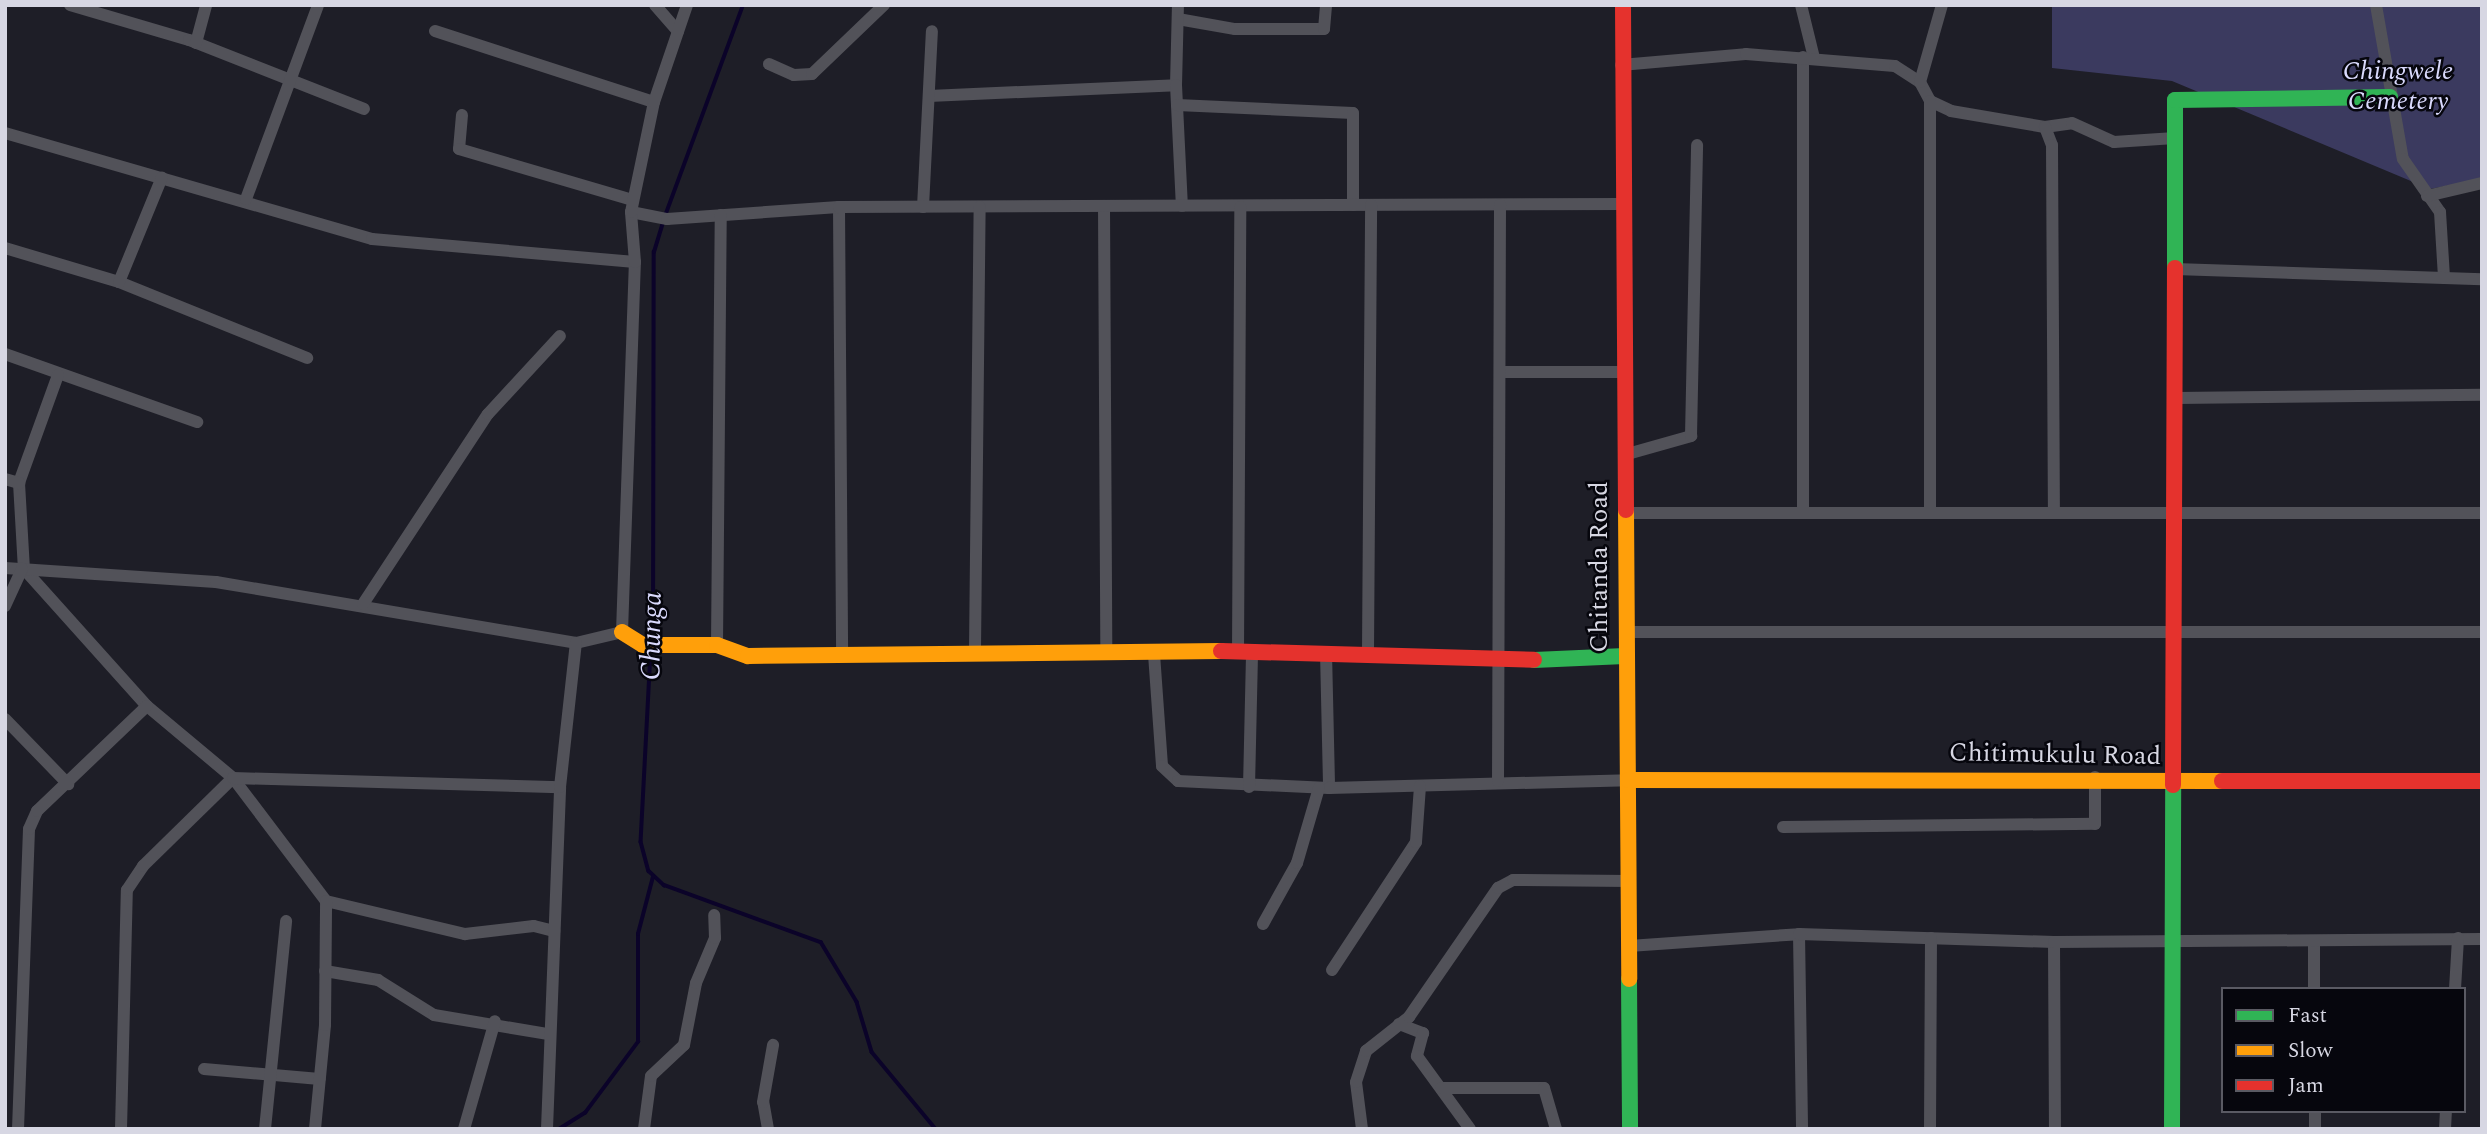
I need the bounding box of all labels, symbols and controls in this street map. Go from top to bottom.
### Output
park label: Chingwele Cemetery [2343,56,2453,118]
street label: Chitanda Road [1584,481,1616,653]
water label: Chunga [634,591,670,681]
street label: Chitimukulu Road [1949,738,2161,772]
legend [2221,987,2466,1113]
text: Fast [2288,1000,2327,1032]
text: Slow [2288,1035,2332,1067]
text: Jam [2288,1070,2324,1102]

